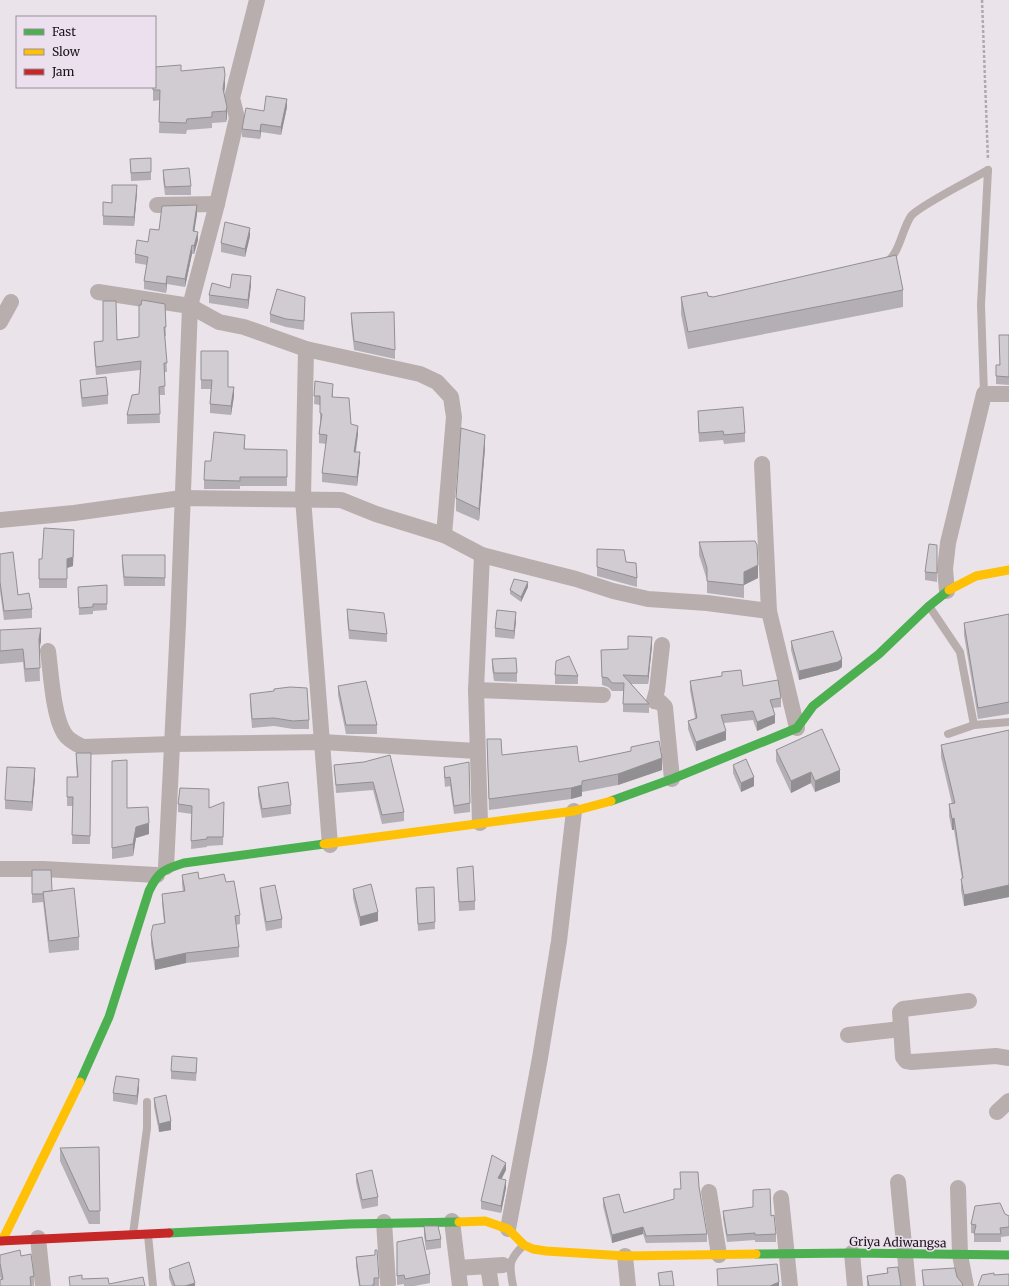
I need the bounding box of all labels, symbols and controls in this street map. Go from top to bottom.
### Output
legend [16,16,156,88]
text: Fast [52,24,76,39]
text: Slow [52,44,81,59]
text: Jam [51,64,75,79]
street label: Griya Adiwangsa [849,1234,947,1250]

